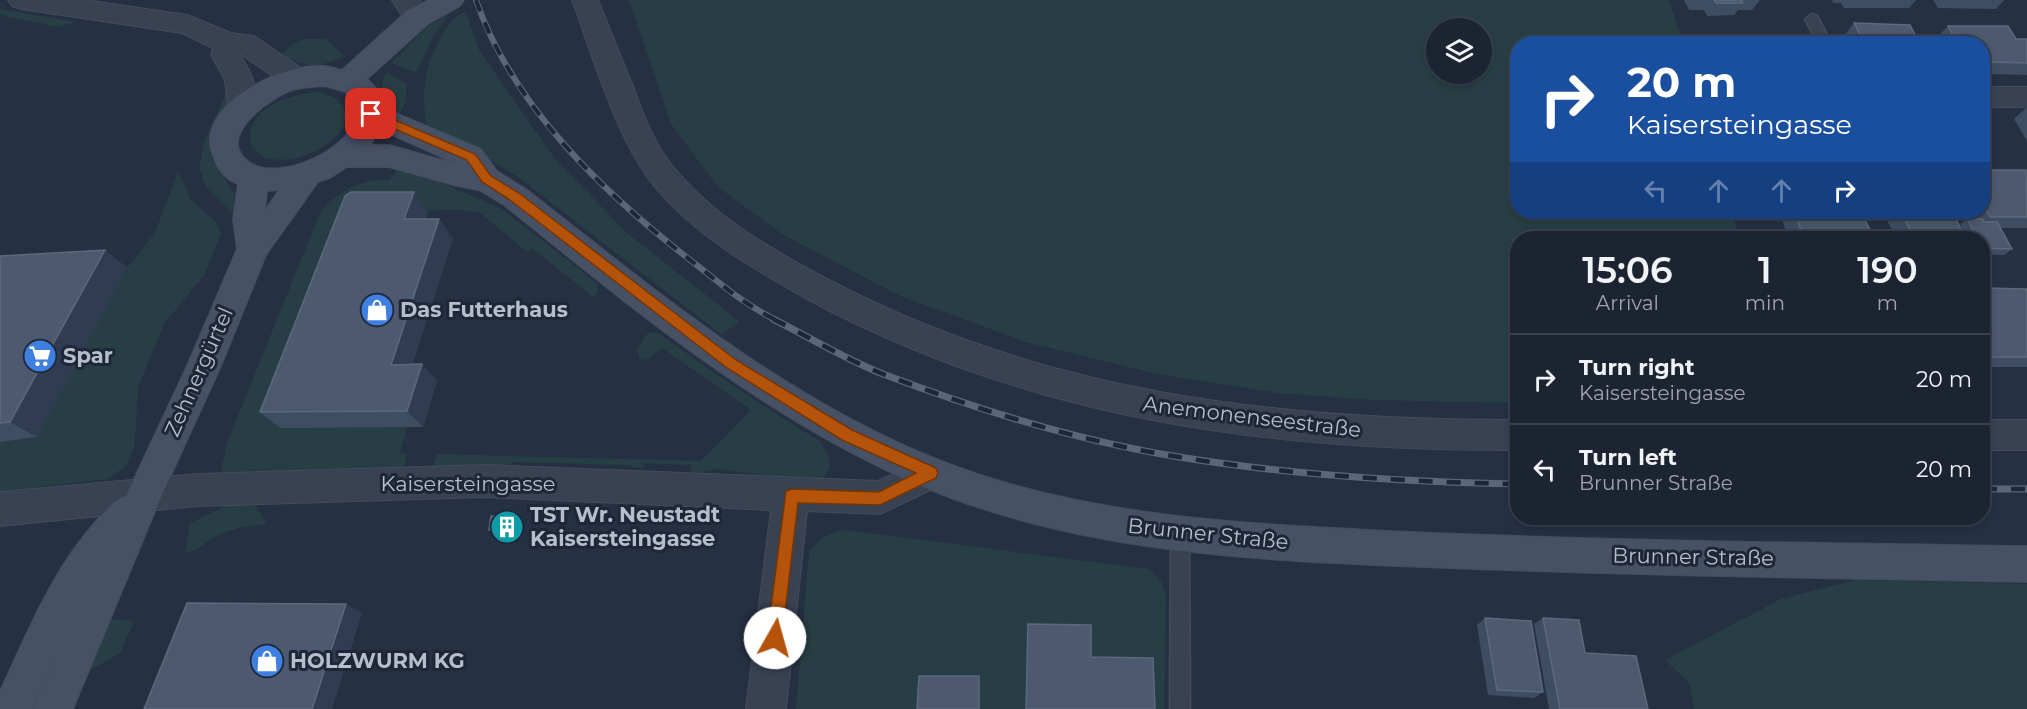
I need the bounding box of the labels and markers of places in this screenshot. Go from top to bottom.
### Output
pin [345,88,396,139]
shop icon: Das Futterhaus [359,292,395,328]
place label: Das Futterhaus [400,297,568,322]
supermarket icon: Spar [22,338,58,374]
place label: Spar [63,343,113,368]
place label: TST Wr. Neustadt Kaisersteingasse [530,502,720,551]
building icon: TST Wr. Neustadt Kaisersteingasse [489,509,525,545]
shop icon: HOLZWURM KG [249,643,285,679]
place label: HOLZWURM KG [290,648,465,673]

